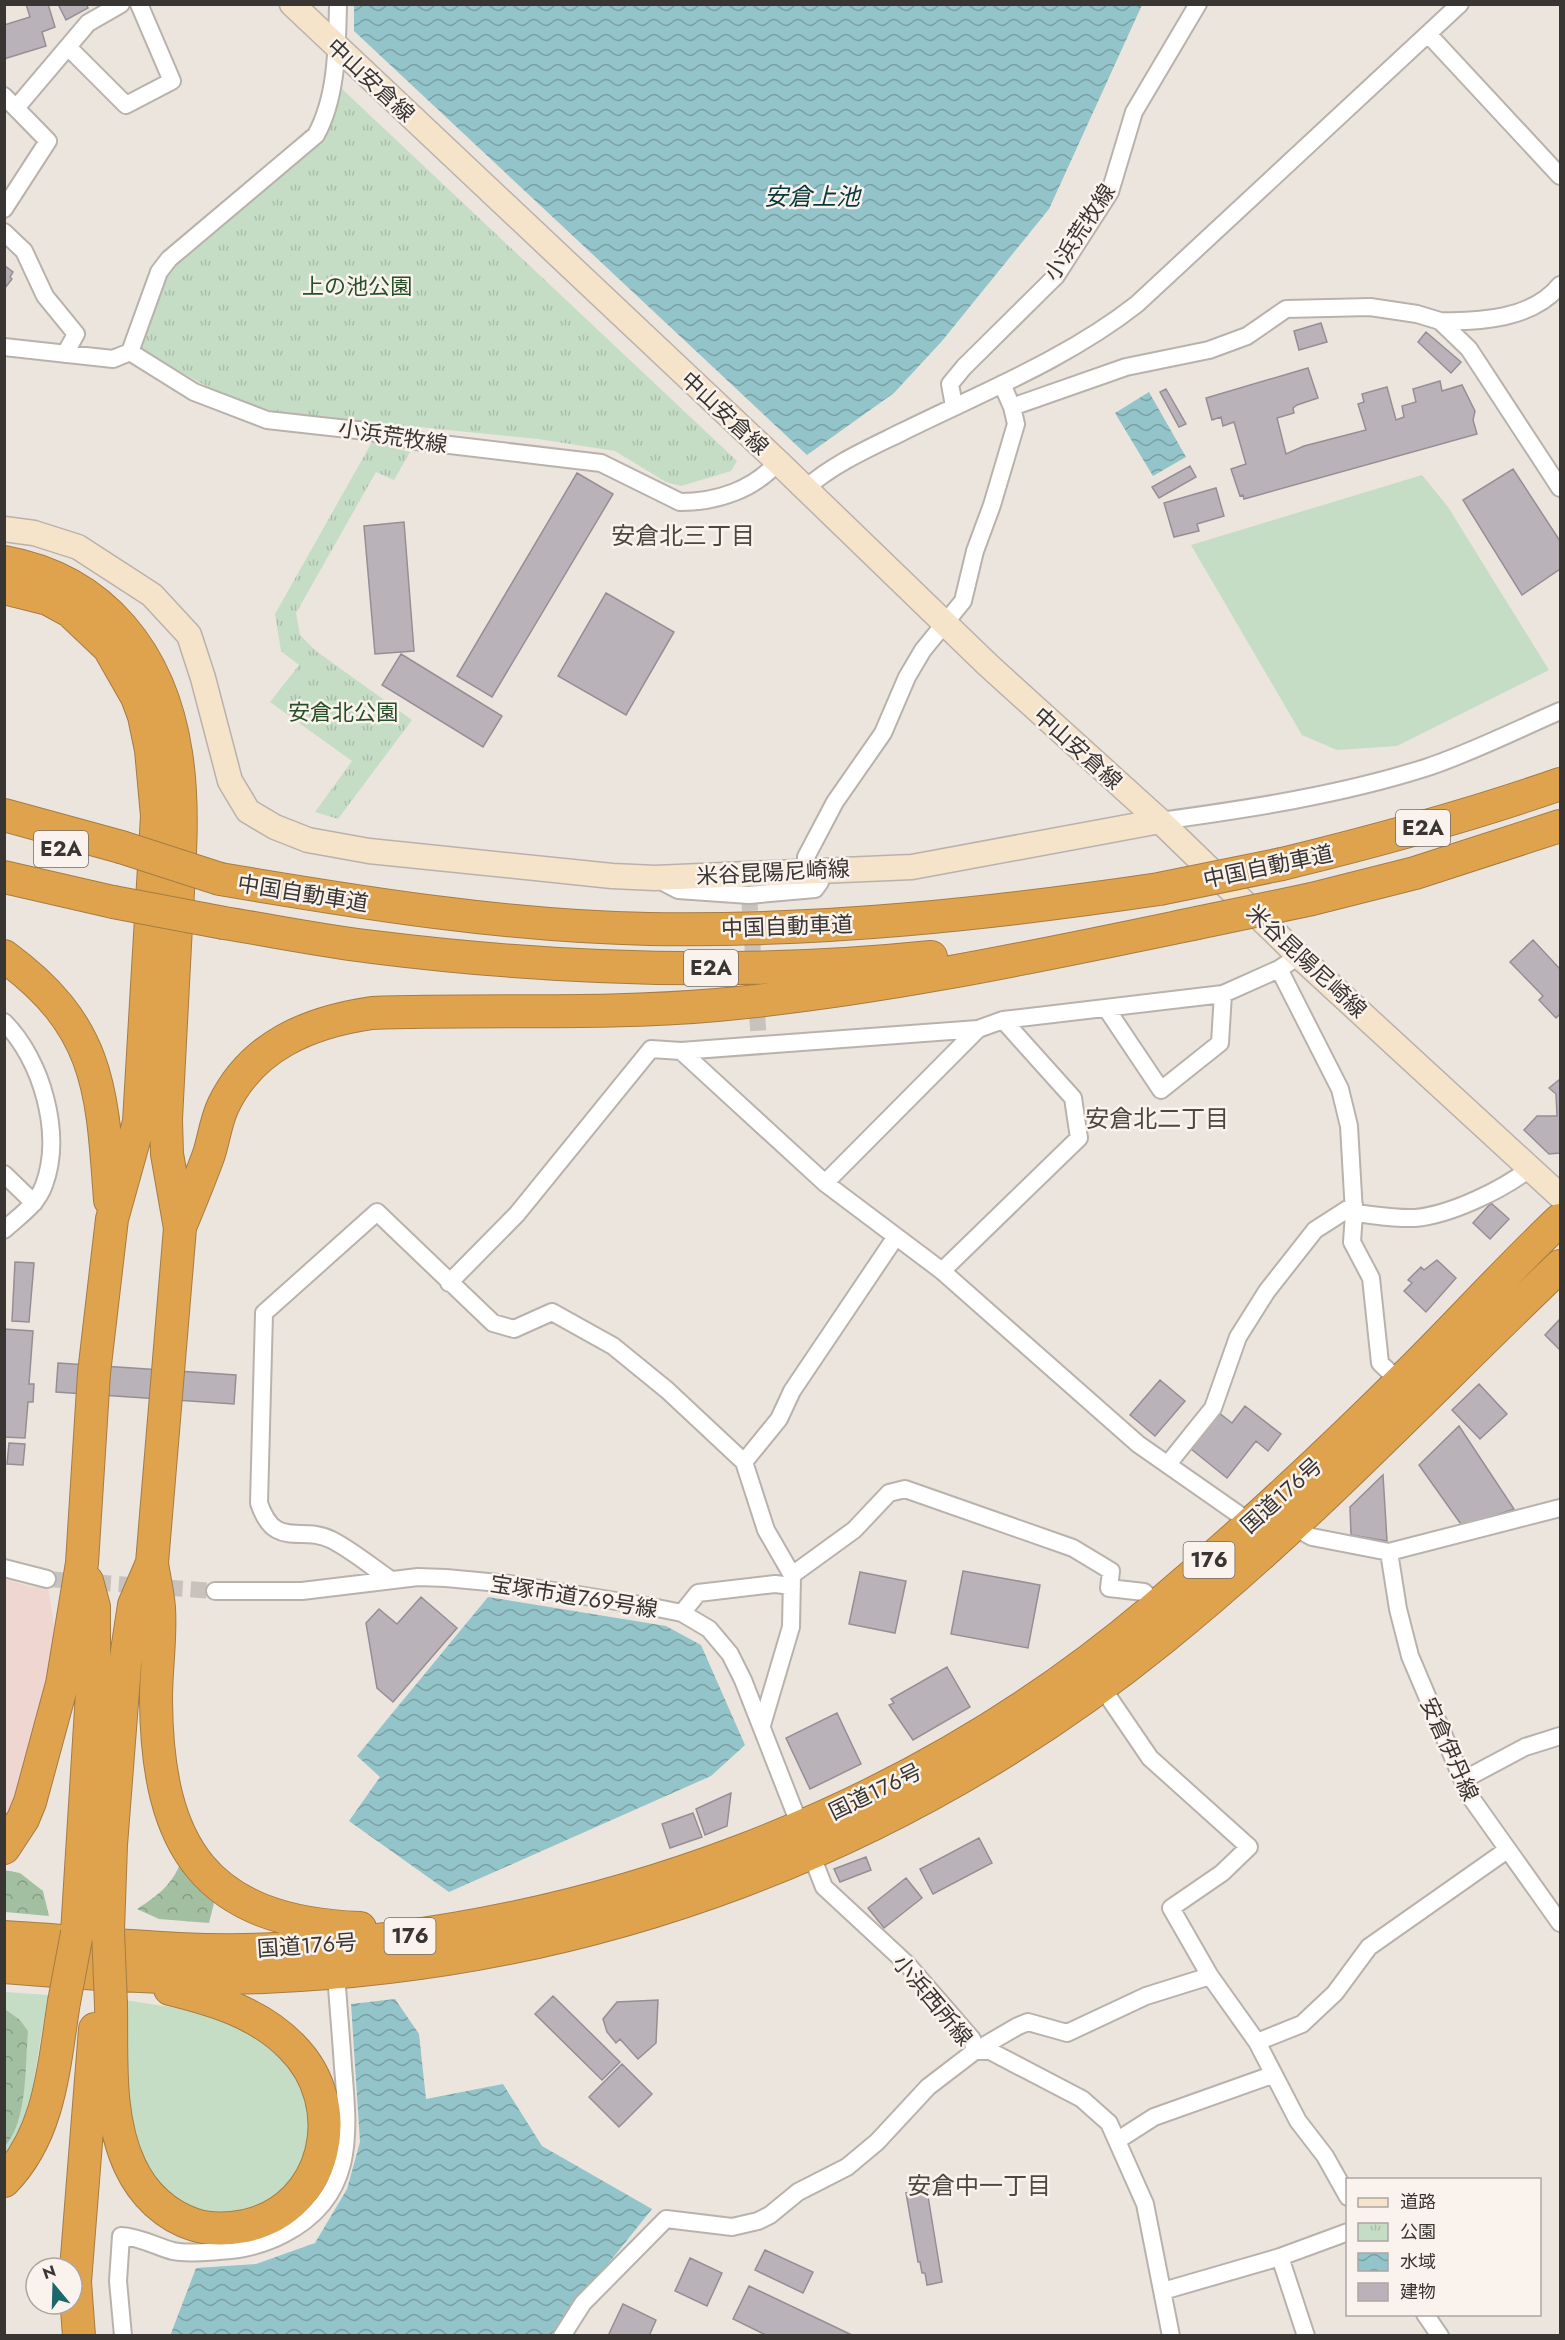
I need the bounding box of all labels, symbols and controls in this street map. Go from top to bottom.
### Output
street label: 中山安倉線 [320,31,422,129]
street label: 小浜荒牧線 [1036,177,1122,287]
water label: 安倉上池 [764,179,862,214]
park label: 上の池公園 [302,270,412,302]
street label: 中山安倉線 [674,364,776,462]
street label: 小浜荒牧線 [336,412,450,460]
district label: 安倉北三丁目 [611,518,755,553]
park label: 安倉北公園 [288,696,398,728]
street label: 中山安倉線 [1026,699,1130,797]
road number: E2A [1396,810,1450,846]
road number: E2A [34,831,88,867]
street label: 中国自動車道 [1200,837,1336,895]
street label: 米谷昆陽尼崎線 [695,852,851,892]
street label: 中国自動車道 [235,867,371,919]
street label: 米谷昆陽尼崎線 [1240,897,1374,1025]
street label: 中国自動車道 [720,908,854,944]
road number: E2A [684,950,738,986]
district label: 安倉北二丁目 [1085,1101,1229,1136]
street label: 国道176号 [1233,1450,1329,1540]
road number: 176 [1184,1542,1234,1578]
street label: 宝塚市道769号線 [488,1567,660,1625]
street label: 安倉伊丹線 [1413,1692,1487,1806]
street label: 国道176号 [823,1755,927,1827]
road number: 176 [384,1918,436,1954]
street label: 国道176号 [256,1926,358,1964]
street label: 小浜西所線 [885,1948,981,2052]
district label: 安倉中一丁目 [907,2168,1051,2203]
legend [1346,2178,1541,2316]
text: 道路 [1400,2189,1436,2215]
text: 公園 [1400,2219,1436,2245]
text: 水域 [1400,2249,1436,2275]
north arrow [24,2256,84,2316]
text: N [40,2259,59,2285]
text: 建物 [1400,2279,1436,2305]

